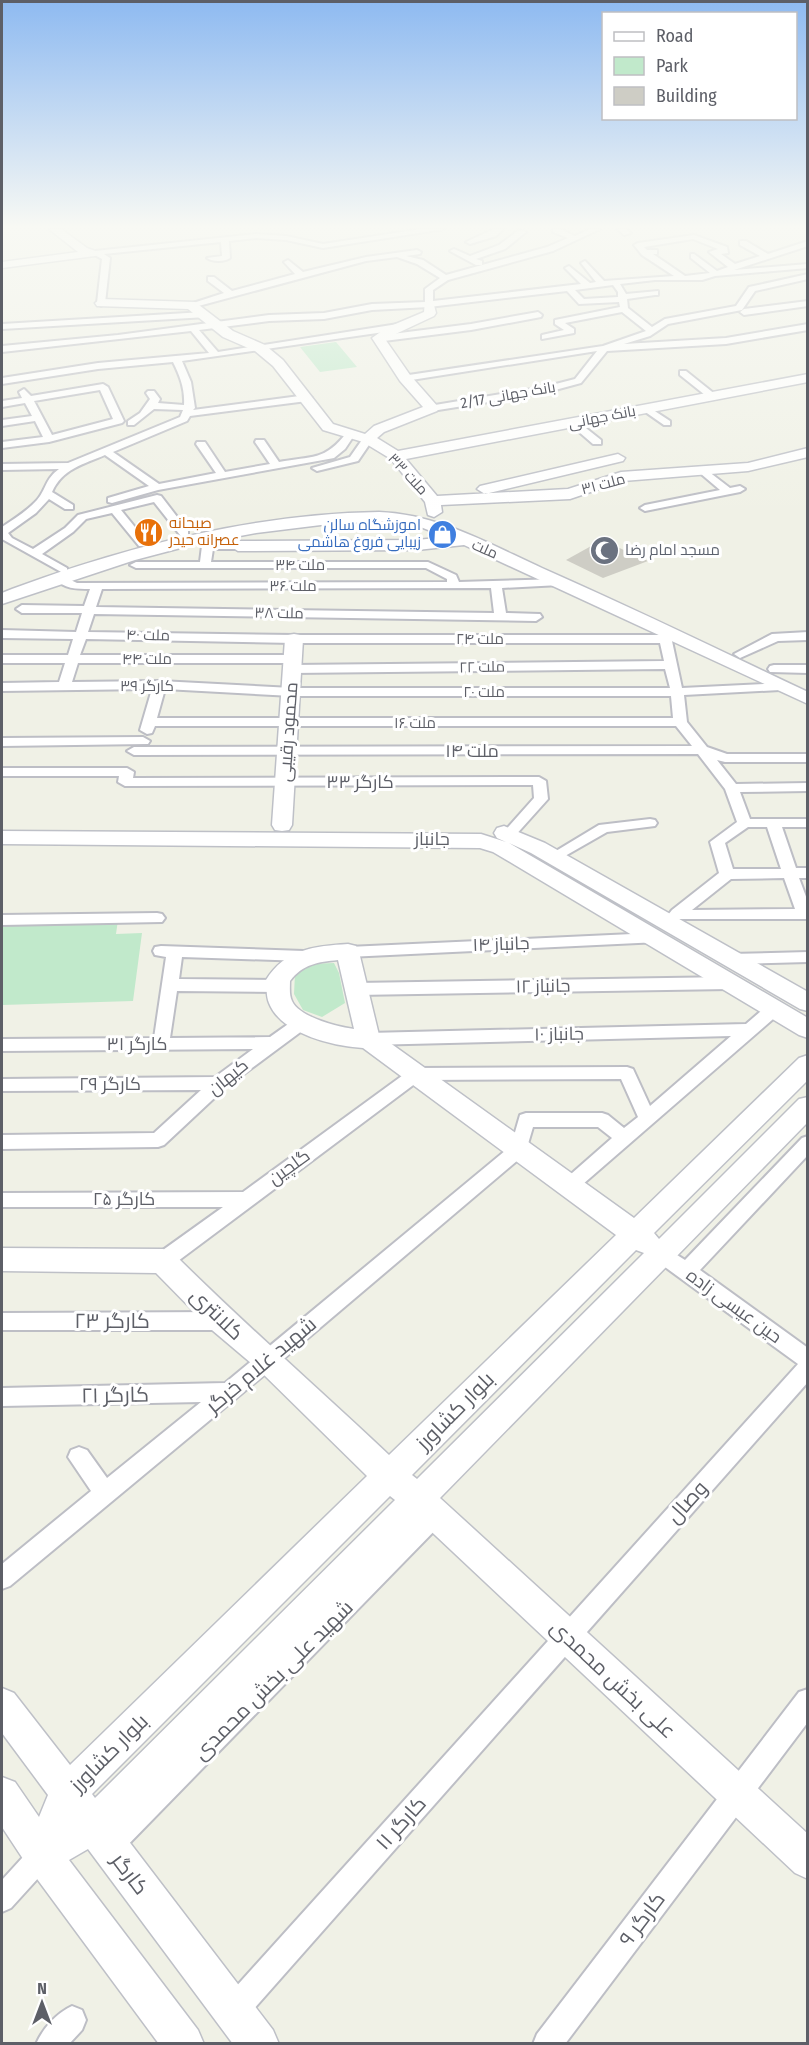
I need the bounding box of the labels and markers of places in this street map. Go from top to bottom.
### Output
place label: صبحانه عصرانه حیدر [168,514,240,549]
restaurant icon: صبحانه عصرانه حیدر [132,516,164,548]
place label: اموزشگاه سالن زیبایی فروغ هاشمی [298,516,421,553]
shop icon: اموزشگاه سالن زیبایی فروغ هاشمی [426,518,458,550]
mosque icon: مسجد امام رضا [588,534,620,566]
place label: مسجد امام رضا [625,541,720,560]

